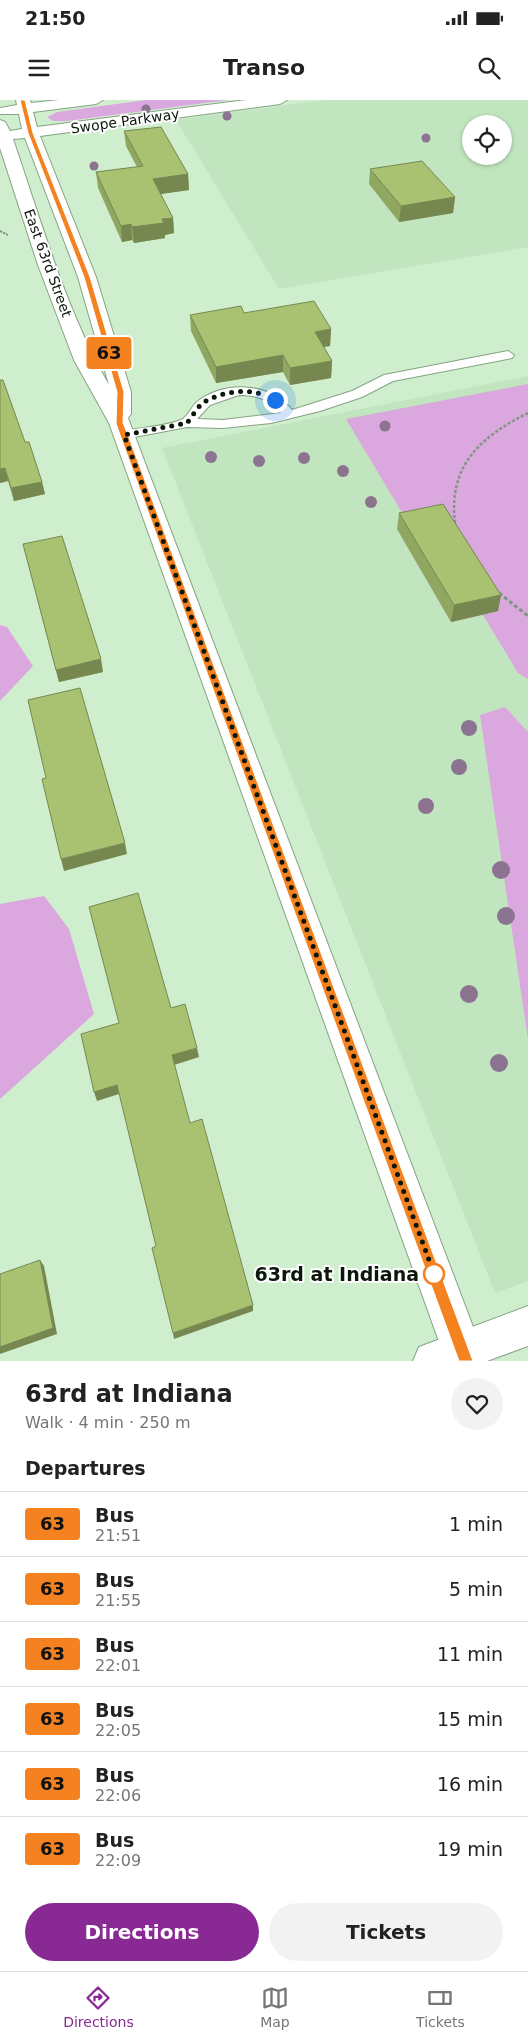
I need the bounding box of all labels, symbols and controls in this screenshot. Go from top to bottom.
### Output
text: 21:50 [25,7,85,29]
icon: menu [25,54,53,82]
icon: search [475,54,503,82]
text: Transo [223,55,305,80]
street label: Swope Parkway [70,105,180,137]
map controls [462,115,512,165]
button: locate [462,115,512,165]
street label: East 63rd Street [21,207,75,320]
line badge: 63 [86,337,132,369]
text: 63 [96,342,122,363]
your location [263,388,288,413]
place label: 63rd at Indiana [255,1263,419,1285]
marker: 63rd at Indiana [423,1263,445,1285]
button: heart [451,1378,503,1430]
text: 63rd at Indiana [25,1380,233,1408]
text: Walk · 4 min · 250 m [25,1413,190,1432]
text: Departures [25,1457,146,1479]
text: Bus [95,1504,134,1526]
text: 63 [40,1513,65,1534]
text: 1 min [449,1513,503,1535]
text: 21:51 [95,1526,141,1545]
text: Bus [95,1569,134,1591]
text: 63 [40,1578,65,1599]
text: 5 min [449,1578,503,1600]
text: 21:55 [95,1591,141,1610]
text: Bus [95,1634,134,1656]
text: 63 [40,1643,65,1664]
text: 11 min [437,1643,503,1665]
text: 22:01 [95,1656,141,1675]
text: Bus [95,1699,134,1721]
text: 63 [40,1708,65,1729]
text: 15 min [437,1708,503,1730]
text: 22:05 [95,1721,141,1740]
text: Bus [95,1764,134,1786]
text: 63 [40,1773,65,1794]
text: 16 min [437,1773,503,1795]
text: 22:06 [95,1786,141,1805]
text: Bus [95,1829,134,1851]
text: 63 [40,1838,65,1859]
text: 19 min [437,1838,503,1860]
text: 22:09 [95,1851,141,1870]
button: Directions [25,1903,259,1961]
button: Tickets [269,1903,503,1961]
tab: Directions [63,1984,134,2030]
tab: Map [260,1984,290,2030]
tab: Tickets [416,1984,465,2030]

